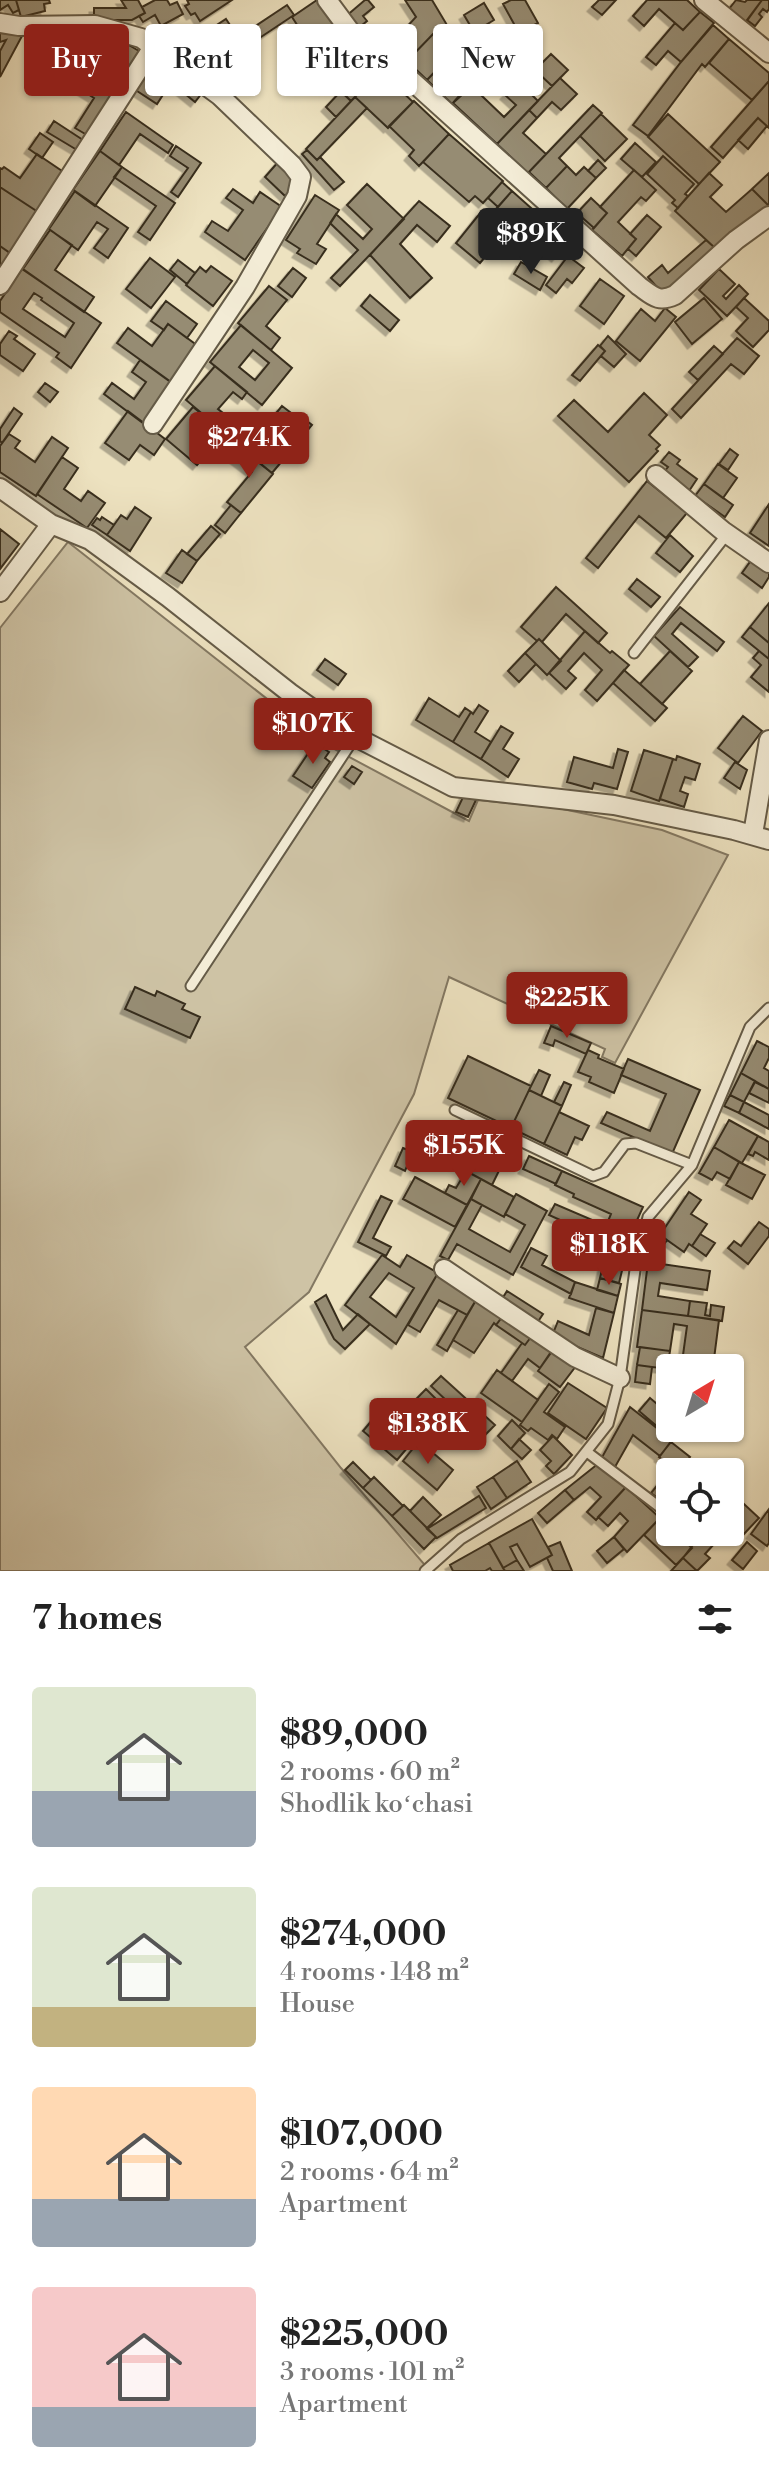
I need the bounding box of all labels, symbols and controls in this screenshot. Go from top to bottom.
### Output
chip: Buy [24,24,129,96]
chip: Rent [145,24,261,96]
chip: Filters [277,24,417,96]
chip: New [433,24,543,96]
pin: $89K [484,208,578,276]
text: $89K [496,218,566,250]
pin: $274K [193,412,305,480]
text: $274K [207,422,291,454]
pin: $107K [257,698,369,766]
text: $107K [272,708,354,740]
pin: $225K [511,972,623,1040]
text: $225K [524,982,610,1014]
pin: $155K [408,1120,520,1188]
text: $155K [423,1130,505,1162]
pin: $118K [553,1219,665,1287]
text: $118K [570,1229,648,1261]
north arrow [656,1354,744,1442]
map controls [656,1354,744,1546]
pin: $138K [372,1398,484,1466]
text: $138K [387,1408,469,1440]
button: locate [656,1458,744,1546]
icon: filters [693,1597,737,1641]
text: 7 homes [32,1598,162,1640]
text: $89,000 [280,1714,428,1756]
icon: home [96,1719,192,1815]
text: 2 rooms · 60 m² [280,1756,460,1788]
text: Shodlik koʻchasi [280,1788,473,1820]
text: $274,000 [280,1914,446,1956]
icon: home [96,1919,192,2015]
text: 4 rooms · 148 m² [280,1956,469,1988]
text: House [280,1988,355,2020]
text: $107,000 [280,2114,443,2156]
icon: home [96,2119,192,2215]
text: 2 rooms · 64 m² [280,2156,459,2188]
text: Apartment [280,2188,408,2220]
text: $225,000 [280,2314,448,2356]
icon: home [96,2319,192,2415]
text: 3 rooms · 101 m² [280,2356,464,2388]
text: Apartment [280,2388,408,2420]

